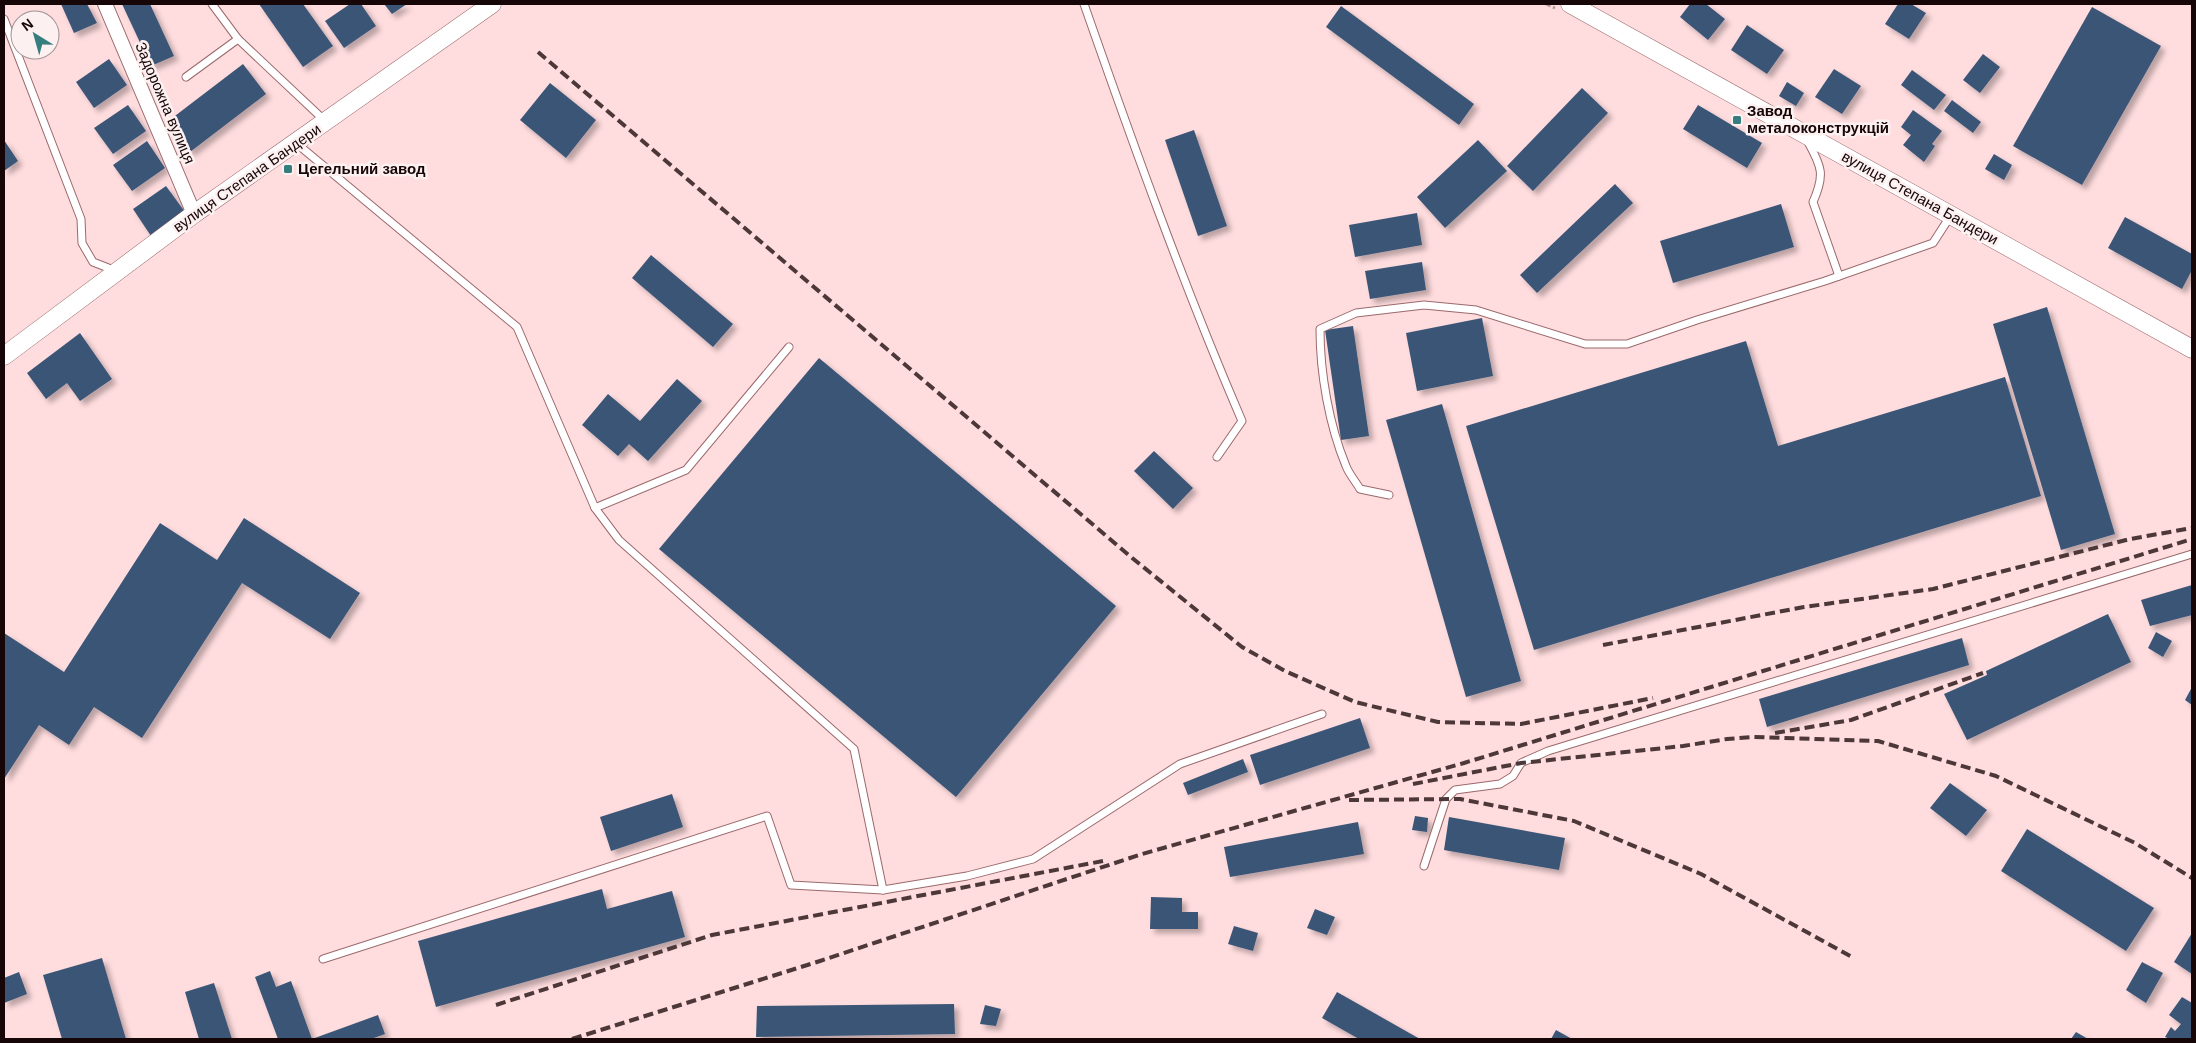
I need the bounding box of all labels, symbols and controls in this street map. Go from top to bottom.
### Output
north arrow [10,10,60,60]
text: N [18,15,36,34]
street label: Задорожна вулиця [132,39,199,166]
place label: Завод металоконструкцій [1747,102,1889,136]
marker: Завод металоконструкцій [1731,114,1743,126]
street label: вулиця Степана Бандери [170,120,324,235]
street label: вулиця Степана Бандери [1839,147,2001,248]
place label: Цегельний завод [298,160,426,177]
marker: Цегельний завод [282,163,294,175]

